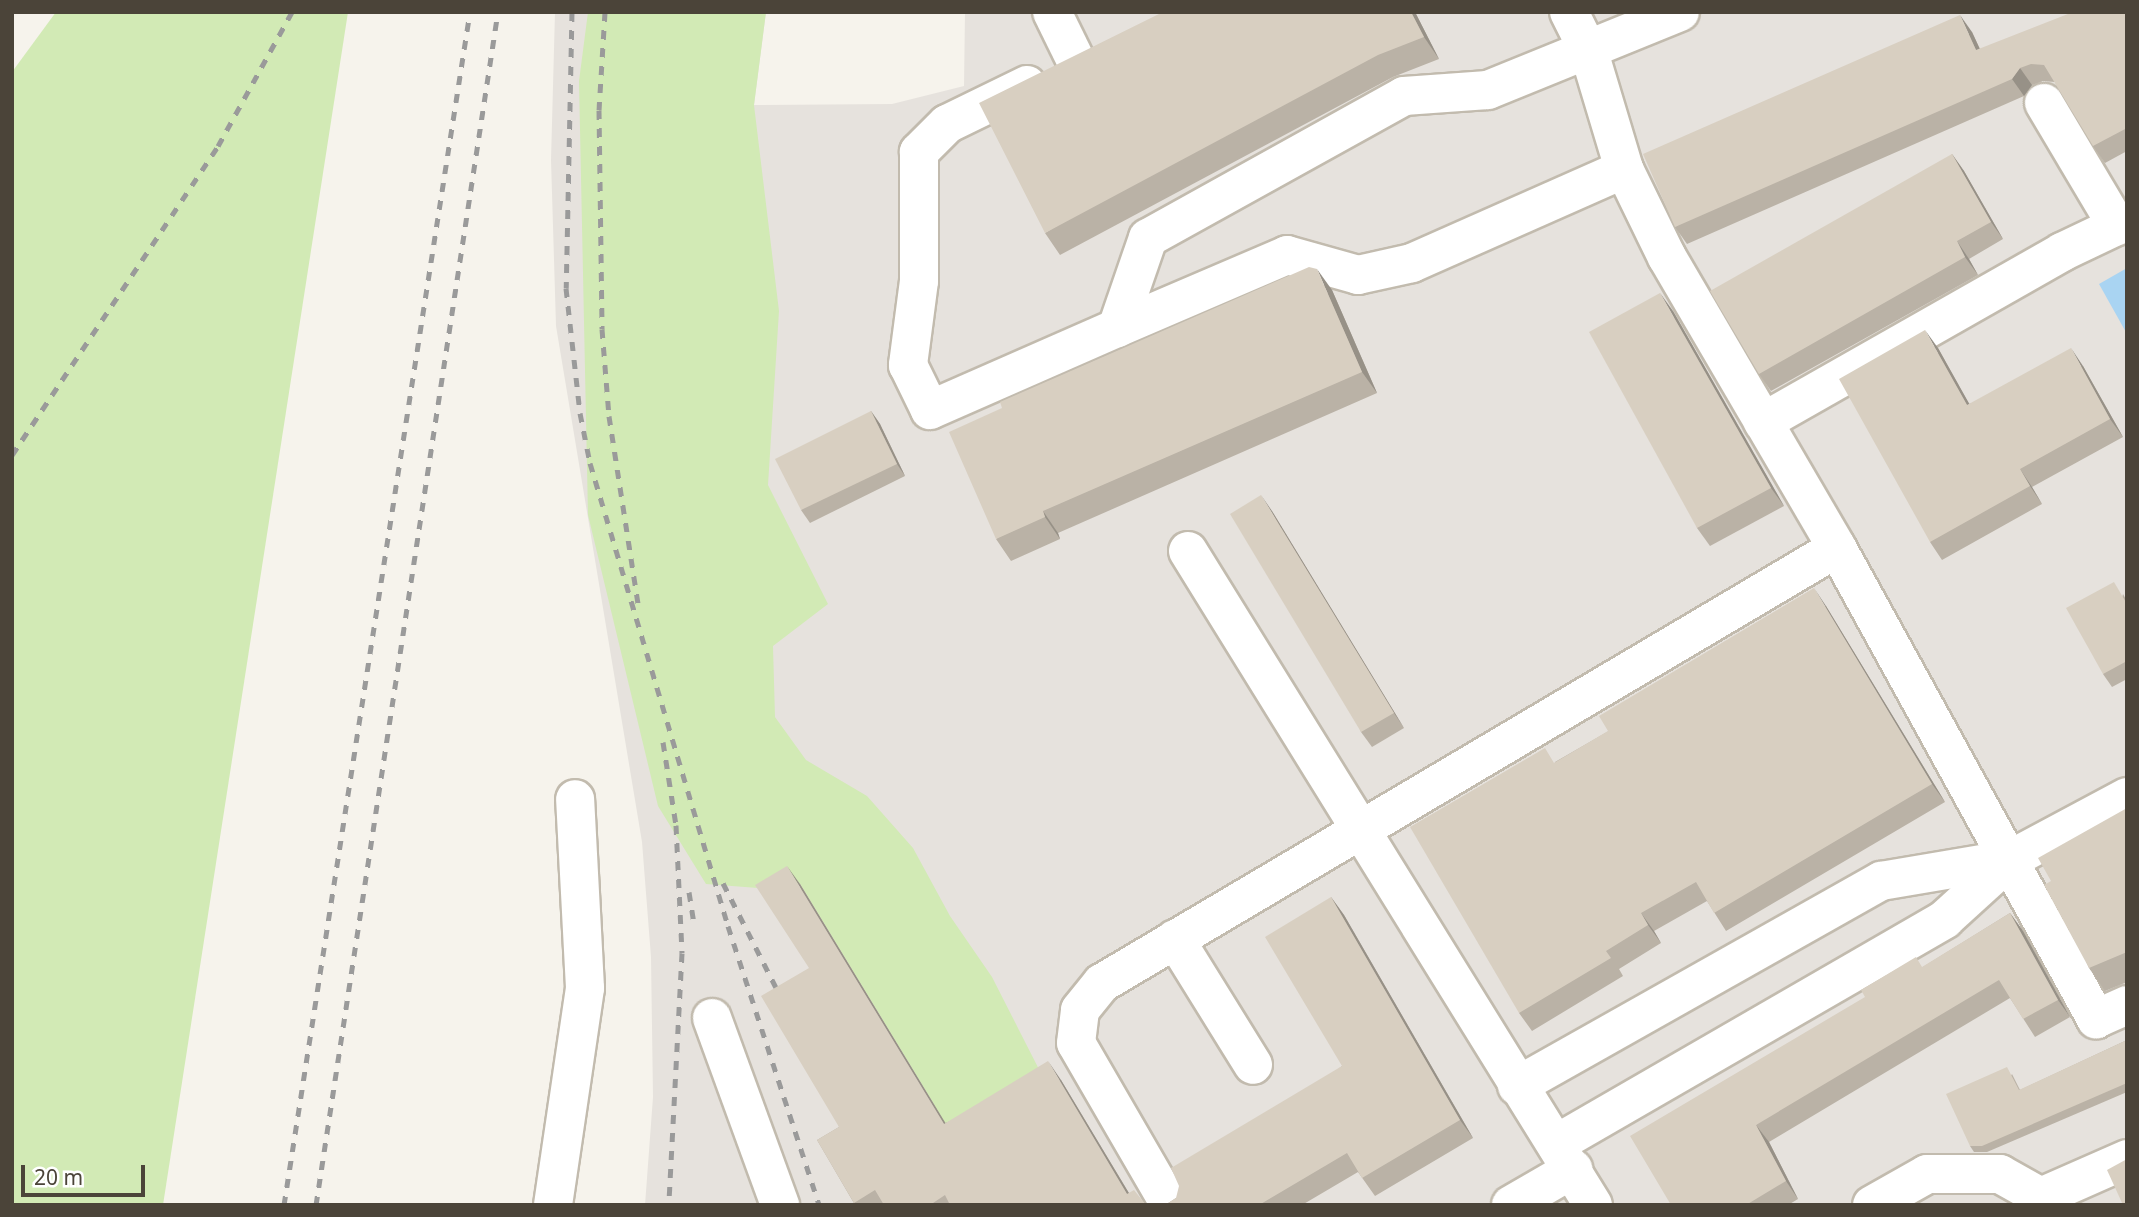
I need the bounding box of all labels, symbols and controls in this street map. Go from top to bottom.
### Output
scale bar [24,1150,149,1194]
text: 20 m [34,1163,83,1191]

